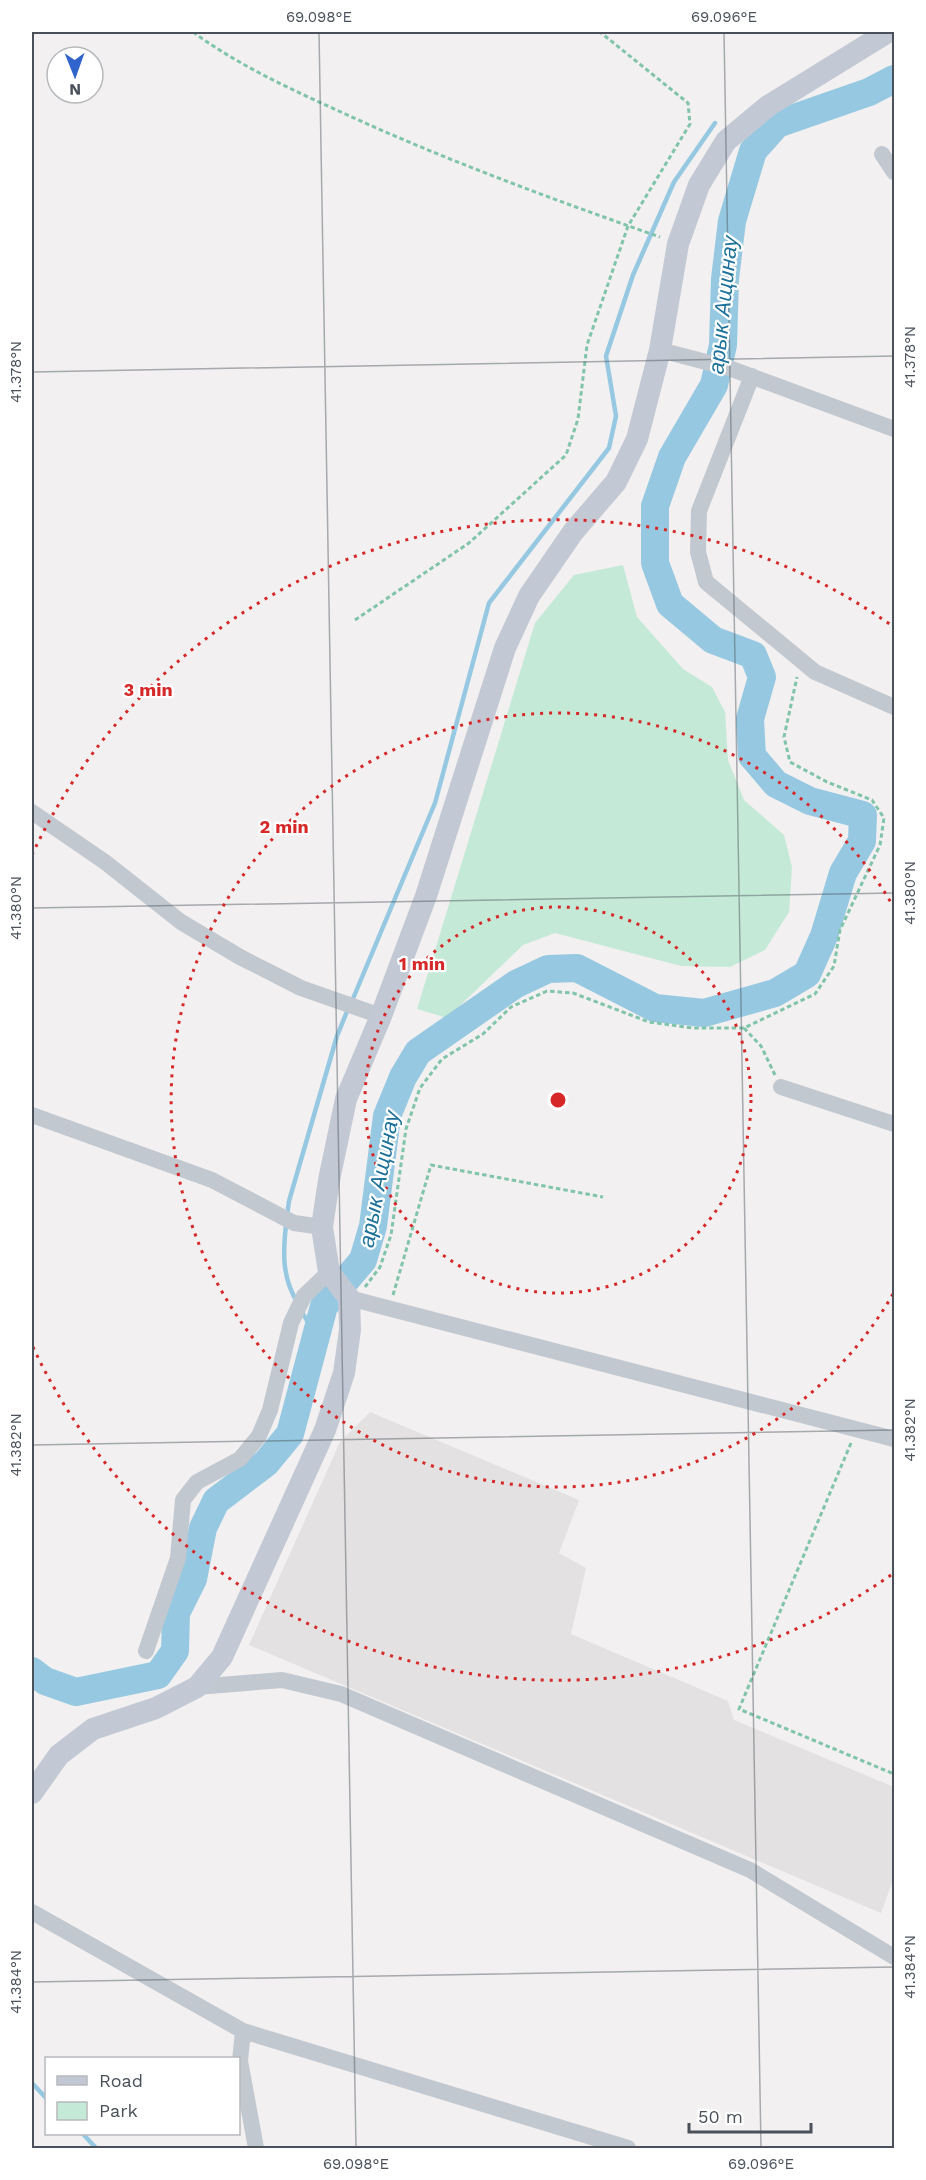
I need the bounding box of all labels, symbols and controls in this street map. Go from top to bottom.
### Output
text: 69.098°E [286,8,352,26]
text: 69.096°E [691,8,757,26]
north arrow [45,45,105,105]
text: N [69,80,81,99]
water label: арык Ащинау [703,233,743,375]
text: 41.378°N [901,326,919,388]
text: 41.378°N [7,341,25,403]
text: 3 min [123,679,173,700]
text: 2 min [259,816,309,837]
text: 41.380°N [901,861,919,925]
text: 41.380°N [7,876,25,940]
text: 1 min [399,953,445,974]
centre of rings [548,1090,568,1110]
water label: арык Ащинау [353,1107,405,1249]
text: 41.382°N [901,1398,919,1462]
text: 41.382°N [7,1413,25,1477]
text: 41.384°N [901,1935,919,1999]
text: 41.384°N [7,1950,25,2014]
legend [45,2057,240,2135]
text: Road [99,2070,143,2091]
scale bar [689,2096,810,2134]
text: Park [99,2100,138,2121]
text: 50 m [698,2106,743,2127]
text: 69.098°E [323,2155,389,2173]
text: 69.096°E [728,2155,794,2173]

